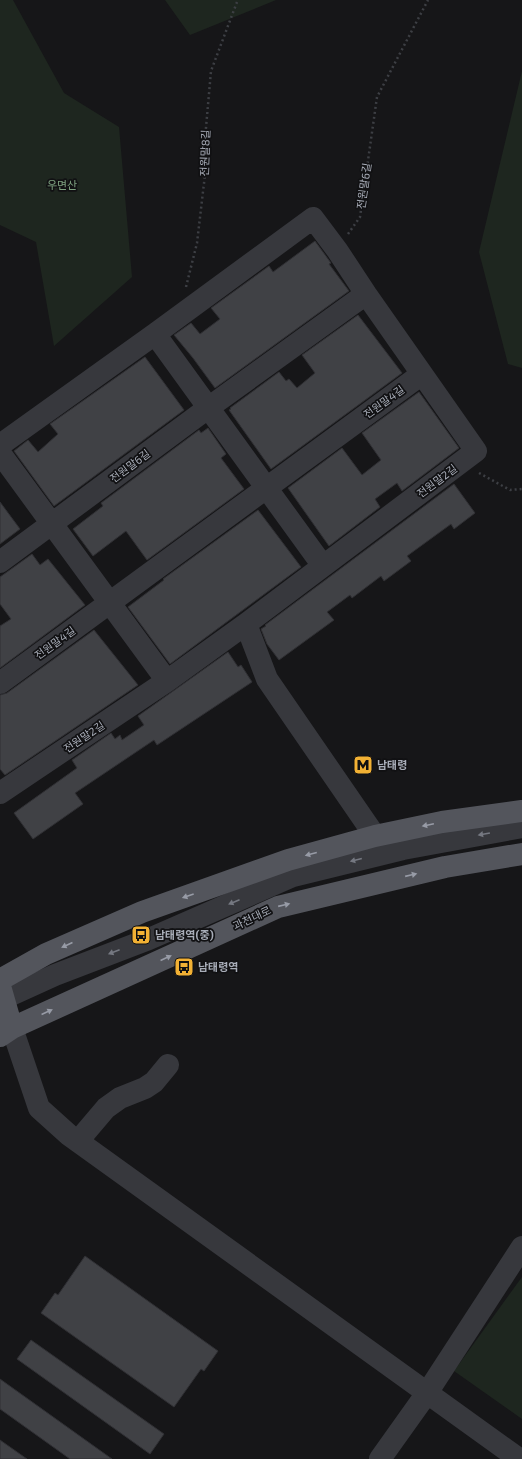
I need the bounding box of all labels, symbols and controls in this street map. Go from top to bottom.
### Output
street label: 전원말8길 [197,129,212,177]
street label: 전원말6길 [354,162,373,210]
park label: 우면산 [47,178,77,191]
street label: 전원말4길 [361,382,407,421]
street label: 전원말6길 [107,446,152,485]
street label: 전원말2길 [414,461,459,500]
street label: 전원말4길 [32,623,78,662]
street label: 전원말2길 [61,718,107,755]
metro station icon: 남태령 [352,754,374,776]
place label: 남태령 [377,758,407,771]
one-way arrow [422,822,434,828]
one-way arrow [478,831,490,837]
one-way arrow [305,851,317,857]
one-way arrow [350,858,363,864]
one-way arrow [405,872,417,878]
one-way arrow [181,893,193,899]
one-way arrow [228,899,239,905]
one-way arrow [279,902,291,908]
street label: 과천대로 [231,903,273,932]
bus stop icon: 남태령역(중) [130,924,152,946]
place label: 남태령역(중) [155,928,214,941]
one-way arrow [61,942,73,948]
one-way arrow [107,950,119,956]
one-way arrow [160,955,171,961]
bus stop icon: 남태령역 [173,956,195,978]
place label: 남태령역 [198,960,238,973]
one-way arrow [42,1009,53,1015]

